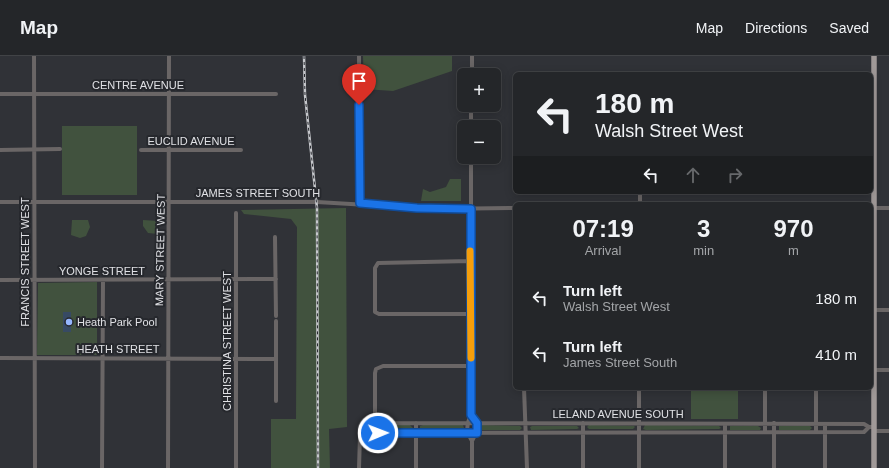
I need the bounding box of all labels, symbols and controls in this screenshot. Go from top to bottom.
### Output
text: Map [20,17,58,38]
text: Map [696,20,723,36]
text: Directions [745,20,807,36]
text: Saved [829,20,869,36]
pin [342,64,376,105]
map controls [457,68,501,164]
button: + [457,68,501,112]
icon: arrive [348,70,370,92]
street label: CENTRE AVENUE [92,79,184,91]
icon: left [529,88,581,140]
text: 180 m [595,88,674,119]
button: − [457,120,501,164]
text: Walsh Street West [595,121,743,141]
street label: EUCLID AVENUE [147,135,235,147]
icon: left [640,164,662,186]
icon: ahead [682,164,704,186]
icon: right [724,164,746,186]
street label: JAMES STREET SOUTH [196,187,320,199]
street label: MARY STREET WEST [153,193,167,306]
street label: FRANCIS STREET WEST [19,197,31,327]
text: 07:19 [572,215,634,242]
text: 3 [697,215,710,242]
text: 970 [774,215,814,242]
text: Arrival [585,243,622,258]
text: min [693,243,714,258]
text: m [788,243,799,258]
street label: YONGE STREET [59,265,145,277]
street label: CHRISTINA STREET WEST [221,271,233,411]
text: Turn left [563,282,622,299]
icon: left [529,287,551,309]
text: 180 m [815,290,857,307]
text: Walsh Street West [563,299,670,314]
place label: Heath Park Pool [77,316,157,328]
marker: Heath Park Pool [64,317,74,327]
text: Turn left [563,338,622,355]
street label: HEATH STREET [77,343,160,355]
icon: left [529,343,551,365]
text: 410 m [815,346,857,363]
text: James Street South [563,355,677,370]
street label: LELAND AVENUE SOUTH [552,408,684,420]
position arrow [357,412,399,454]

